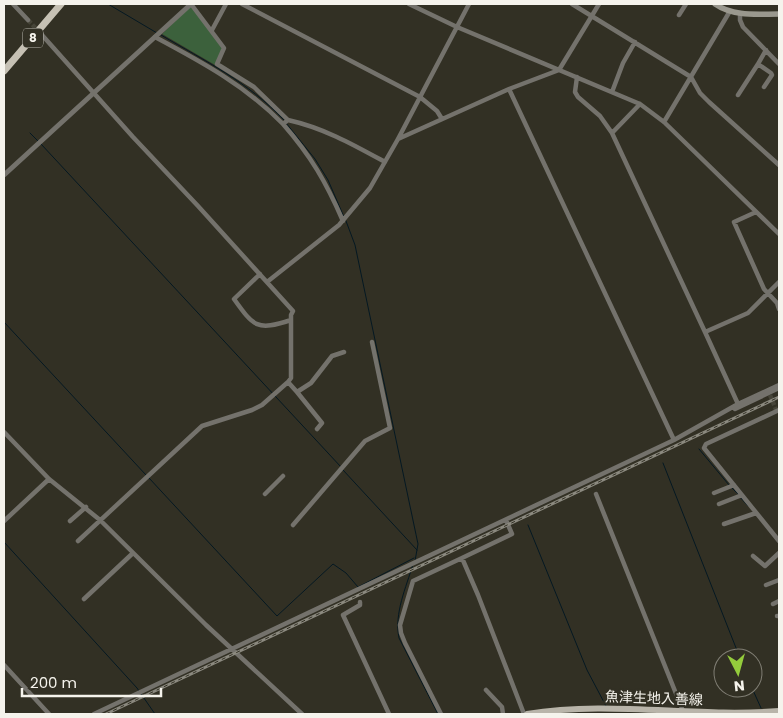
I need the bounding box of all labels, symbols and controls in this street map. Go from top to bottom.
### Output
road number: 8 [23,28,43,48]
north arrow [713,648,763,698]
scale bar [22,666,161,698]
text: 200 m [30,672,77,693]
text: N [733,675,746,696]
street label: 魚津生地入善線 [605,686,703,710]

